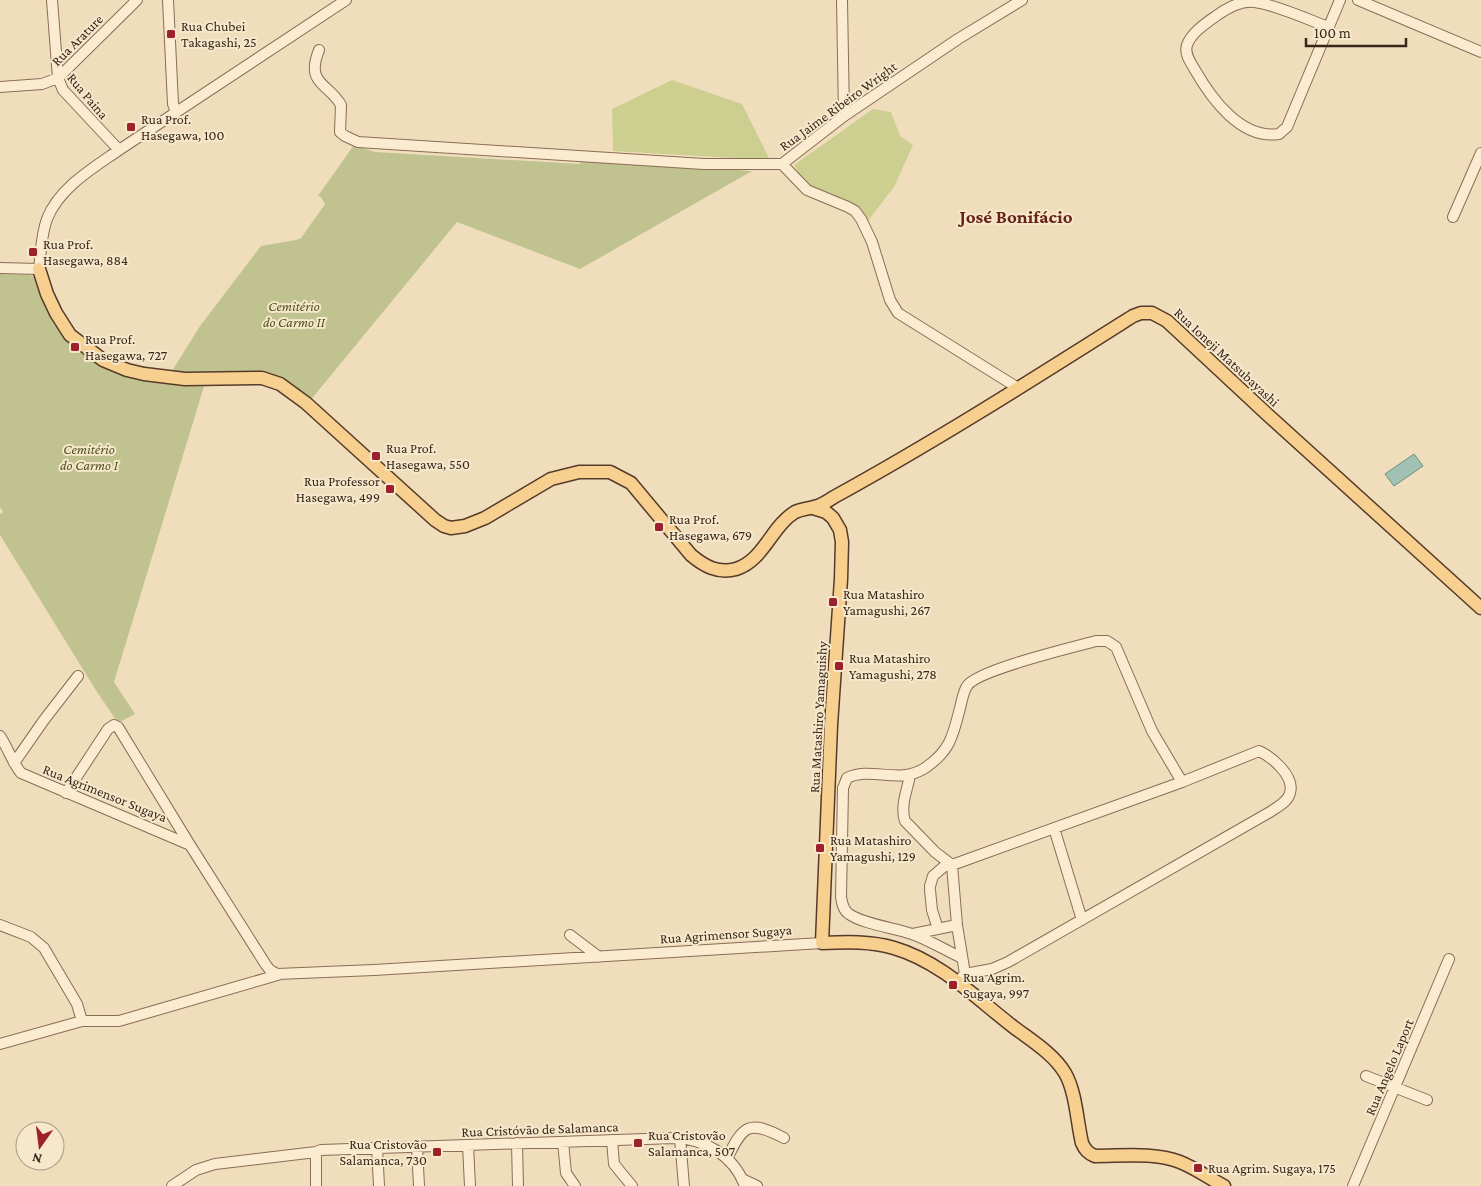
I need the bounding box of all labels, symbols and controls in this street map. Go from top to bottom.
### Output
street label: Rua Arature [48,11,106,69]
scale bar [1306,15,1406,47]
place label: Rua Chubei Takagashi, 25 [181,18,257,50]
text: 100 m [1314,25,1351,41]
marker: Rua Chubei Takagashi, 25 [165,28,177,40]
street label: Rua Jaime Ribeiro Wright [776,58,900,154]
street label: Rua Paina [64,70,112,123]
place label: Rua Prof. Hasegawa, 100 [141,111,224,143]
marker: Rua Prof. Hasegawa, 100 [125,121,137,133]
district label: José Bonifácio [957,206,1073,227]
place label: Rua Prof. Hasegawa, 884 [43,236,128,268]
marker: Rua Prof. Hasegawa, 884 [27,246,39,258]
park label: Cemitério do Carmo II [263,298,326,330]
street label: Rua Ioneji Matsubayashi [1171,304,1283,411]
place label: Rua Prof. Hasegawa, 727 [85,331,168,363]
marker: Rua Prof. Hasegawa, 727 [69,341,81,353]
place label: Rua Prof. Hasegawa, 550 [386,440,470,472]
park label: Cemitério do Carmo I [60,441,119,473]
marker: Rua Prof. Hasegawa, 550 [370,450,382,462]
place label: Rua Professor Hasegawa, 499 [296,473,380,505]
marker: Rua Professor Hasegawa, 499 [384,483,396,495]
place label: Rua Prof. Hasegawa, 679 [669,511,752,543]
marker: Rua Prof. Hasegawa, 679 [653,521,665,533]
place label: Rua Matashiro Yamagushi, 267 [843,586,931,618]
marker: Rua Matashiro Yamagushi, 267 [827,596,839,608]
street label: Rua Matashiro Yamaguishy [806,640,830,793]
place label: Rua Matashiro Yamagushi, 278 [849,650,937,682]
marker: Rua Matashiro Yamagushi, 278 [833,660,845,672]
street label: Rua Agrimensor Sugaya [41,761,170,825]
place label: Rua Matashiro Yamagushi, 129 [830,832,916,864]
marker: Rua Matashiro Yamagushi, 129 [814,842,826,854]
street label: Rua Agrimensor Sugaya [659,921,793,947]
place label: Rua Agrim. Sugaya, 997 [963,969,1030,1001]
marker: Rua Agrim. Sugaya, 997 [947,979,959,991]
street label: Rua Angelo Laport [1362,1016,1417,1118]
street label: Rua Cristóvão de Salamanca [461,1118,619,1140]
north arrow [15,1121,65,1171]
place label: Rua Cristovão Salamanca, 507 [648,1127,736,1159]
place label: Rua Cristovão Salamanca, 730 [340,1136,427,1168]
marker: Rua Cristovão Salamanca, 507 [632,1137,644,1149]
marker: Rua Cristovão Salamanca, 730 [431,1146,443,1158]
text: N [30,1150,43,1168]
place label: Rua Agrim. Sugaya, 175 [1208,1160,1336,1176]
marker: Rua Agrim. Sugaya, 175 [1192,1162,1204,1174]

